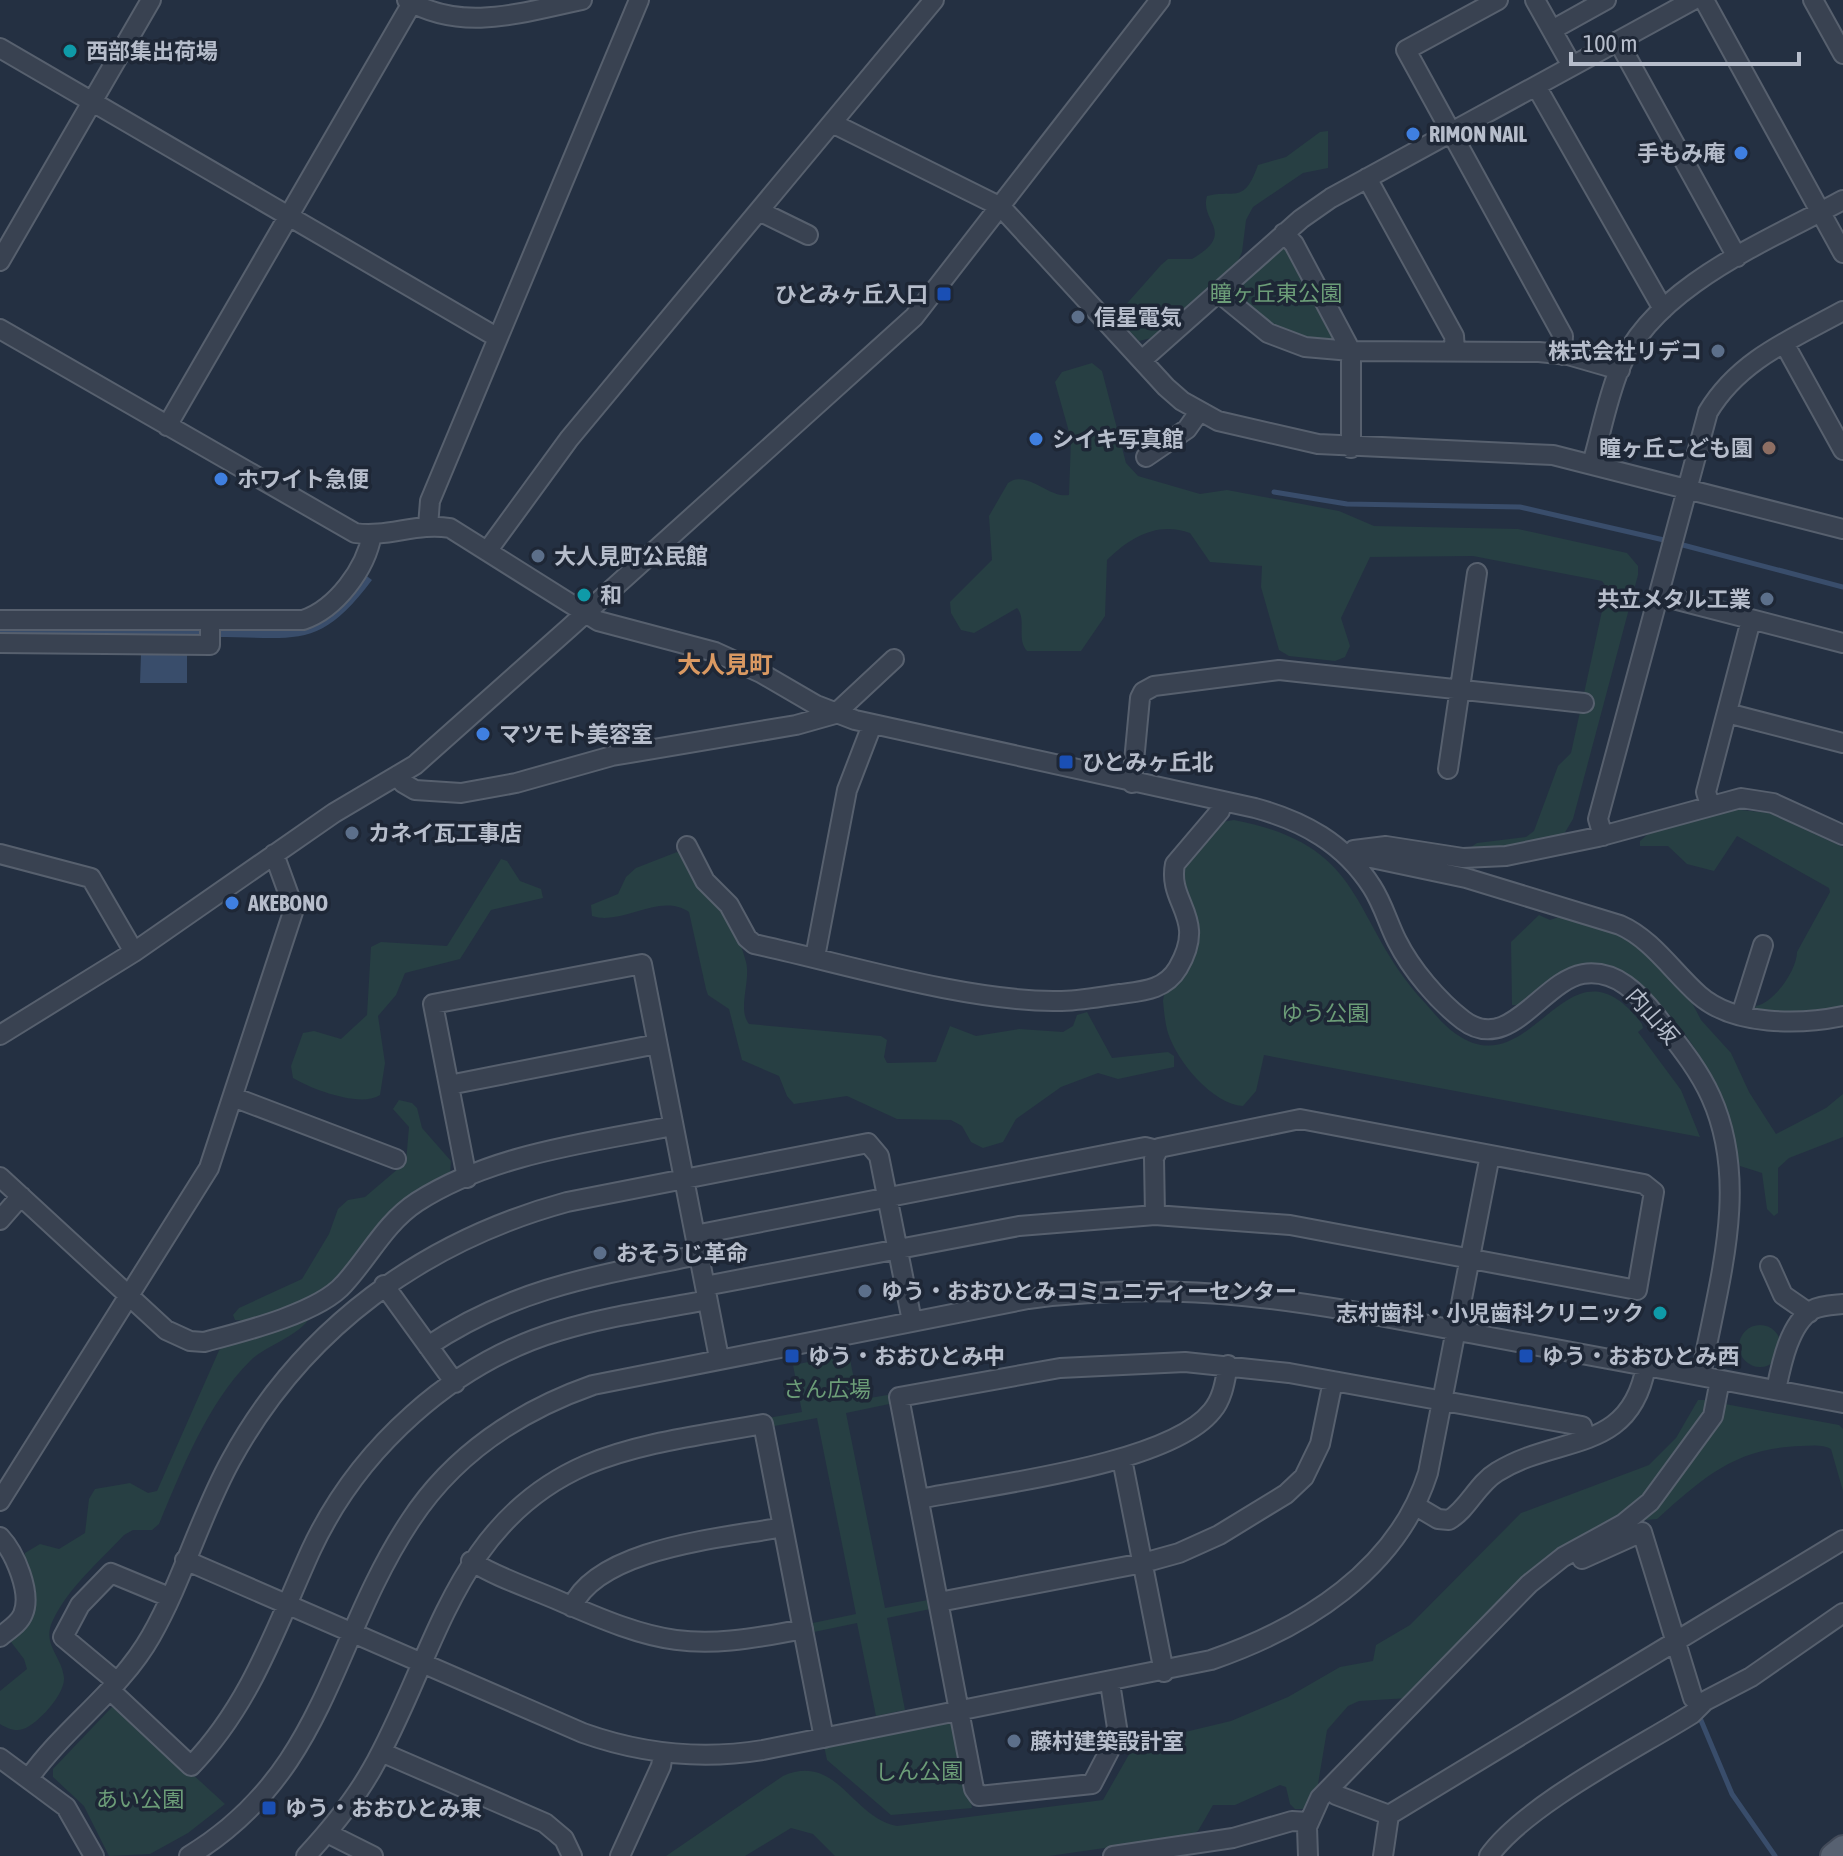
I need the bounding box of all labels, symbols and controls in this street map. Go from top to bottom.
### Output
scale bar [1571,16,1799,66]
text: 100 m [1583,30,1637,57]
place label: 西部集出荷場 [86,38,218,64]
marker: 西部集出荷場 [61,42,79,60]
place label: RIMON NAIL [1429,121,1528,147]
marker: RIMON NAIL [1404,125,1422,143]
place label: 手もみ庵 [1637,140,1725,166]
marker: 手もみ庵 [1732,144,1750,162]
park label: 瞳ヶ丘東公園 [1210,280,1342,306]
place label: ひとみヶ丘入口 [775,281,928,307]
marker: ひとみヶ丘入口 [935,285,953,303]
place label: 信星電気 [1094,304,1182,330]
marker: 信星電気 [1069,308,1087,326]
place label: 株式会社リデコ [1548,338,1702,364]
marker: 株式会社リデコ [1709,342,1727,360]
place label: シイキ写真館 [1052,426,1184,452]
marker: シイキ写真館 [1027,430,1045,448]
place label: 瞳ヶ丘こども園 [1599,435,1753,461]
marker: 瞳ヶ丘こども園 [1760,439,1778,457]
place label: ホワイト急便 [237,466,369,492]
marker: ホワイト急便 [212,470,230,488]
place label: 大人見町公民館 [554,543,708,569]
marker: 大人見町公民館 [529,547,547,565]
place label: 和 [600,582,622,608]
marker: 和 [575,586,593,604]
place label: 共立メタル工業 [1597,586,1751,612]
marker: 共立メタル工業 [1758,590,1776,608]
district label: 大人見町 [677,651,773,678]
place label: マツモト美容室 [499,721,653,747]
marker: マツモト美容室 [474,725,492,743]
place label: ひとみヶ丘北 [1082,749,1213,775]
marker: ひとみヶ丘北 [1057,753,1075,771]
place label: カネイ瓦工事店 [368,820,522,846]
marker: カネイ瓦工事店 [343,824,361,842]
place label: AKEBONO [247,890,328,916]
marker: AKEBONO [223,894,241,912]
street label: 内山坂 [1622,983,1684,1049]
park label: ゆう公園 [1281,1000,1369,1026]
place label: おそうじ革命 [616,1240,748,1266]
marker: おそうじ革命 [591,1244,609,1262]
place label: ゆう・おおひとみコミュニティーセンター [881,1278,1297,1304]
marker: ゆう・おおひとみコミュニティーセンター [856,1282,874,1300]
place label: 志村歯科・小児歯科クリニック [1336,1300,1644,1326]
marker: 志村歯科・小児歯科クリニック [1651,1304,1669,1322]
place label: ゆう・おおひとみ中 [808,1343,1005,1369]
place label: ゆう・おおひとみ西 [1542,1343,1739,1369]
marker: ゆう・おおひとみ中 [783,1347,801,1365]
marker: ゆう・おおひとみ西 [1517,1347,1535,1365]
park label: さん広場 [783,1376,871,1402]
place label: 藤村建築設計室 [1030,1728,1184,1754]
marker: 藤村建築設計室 [1005,1732,1023,1750]
park label: しん公園 [875,1758,963,1784]
park label: あい公園 [96,1786,184,1812]
place label: ゆう・おおひとみ東 [285,1795,482,1821]
marker: ゆう・おおひとみ東 [260,1799,278,1817]

